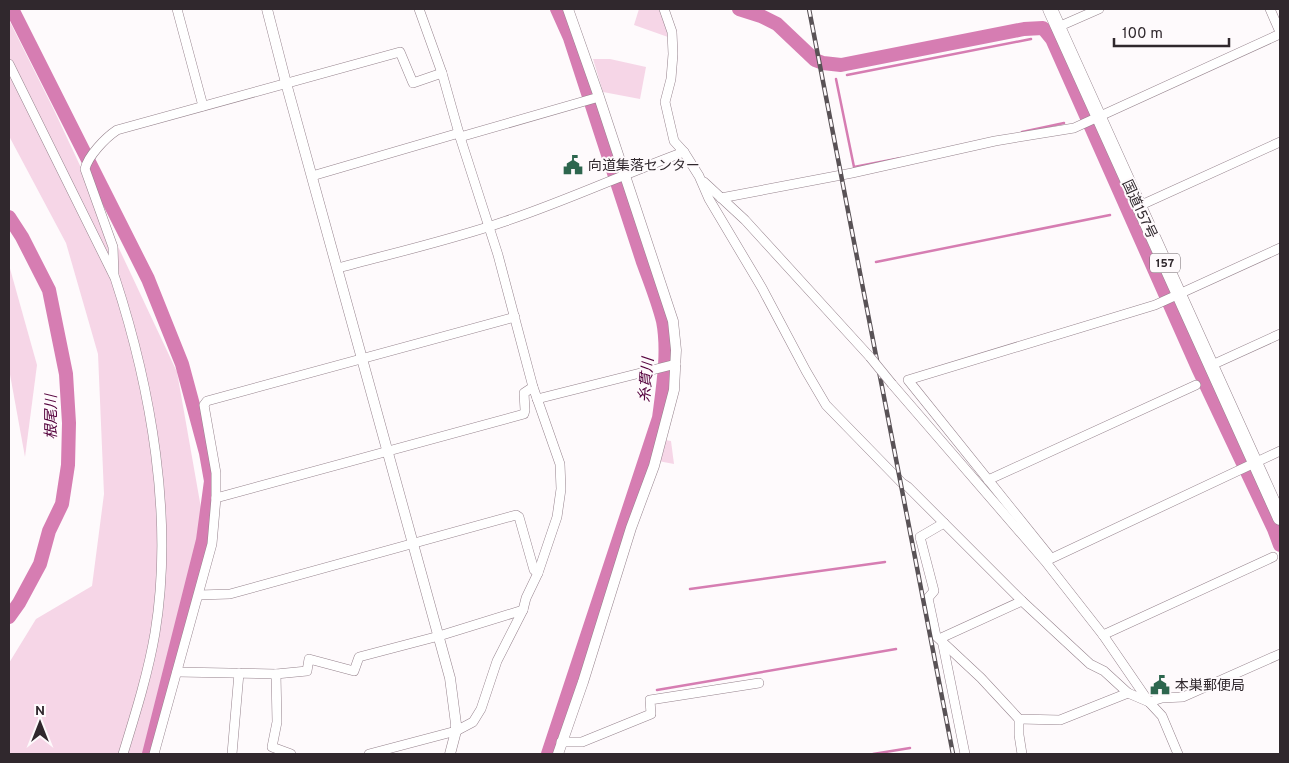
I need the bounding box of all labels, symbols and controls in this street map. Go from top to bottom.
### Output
scale bar [1114,15,1229,47]
text: 100 m [1122,25,1163,44]
public building icon: 向道集落センター [562,154,584,176]
place label: 向道集落センター [588,158,700,175]
street label: 国道157号 [1118,177,1160,242]
road number: 157 [1150,254,1180,272]
water label: 糸貫川 [636,355,659,403]
water label: 根尾川 [43,393,62,440]
public building icon: 本巣郵便局 [1149,674,1171,696]
place label: 本巣郵便局 [1175,678,1245,695]
north arrow [15,698,65,748]
text: N [35,703,45,720]

